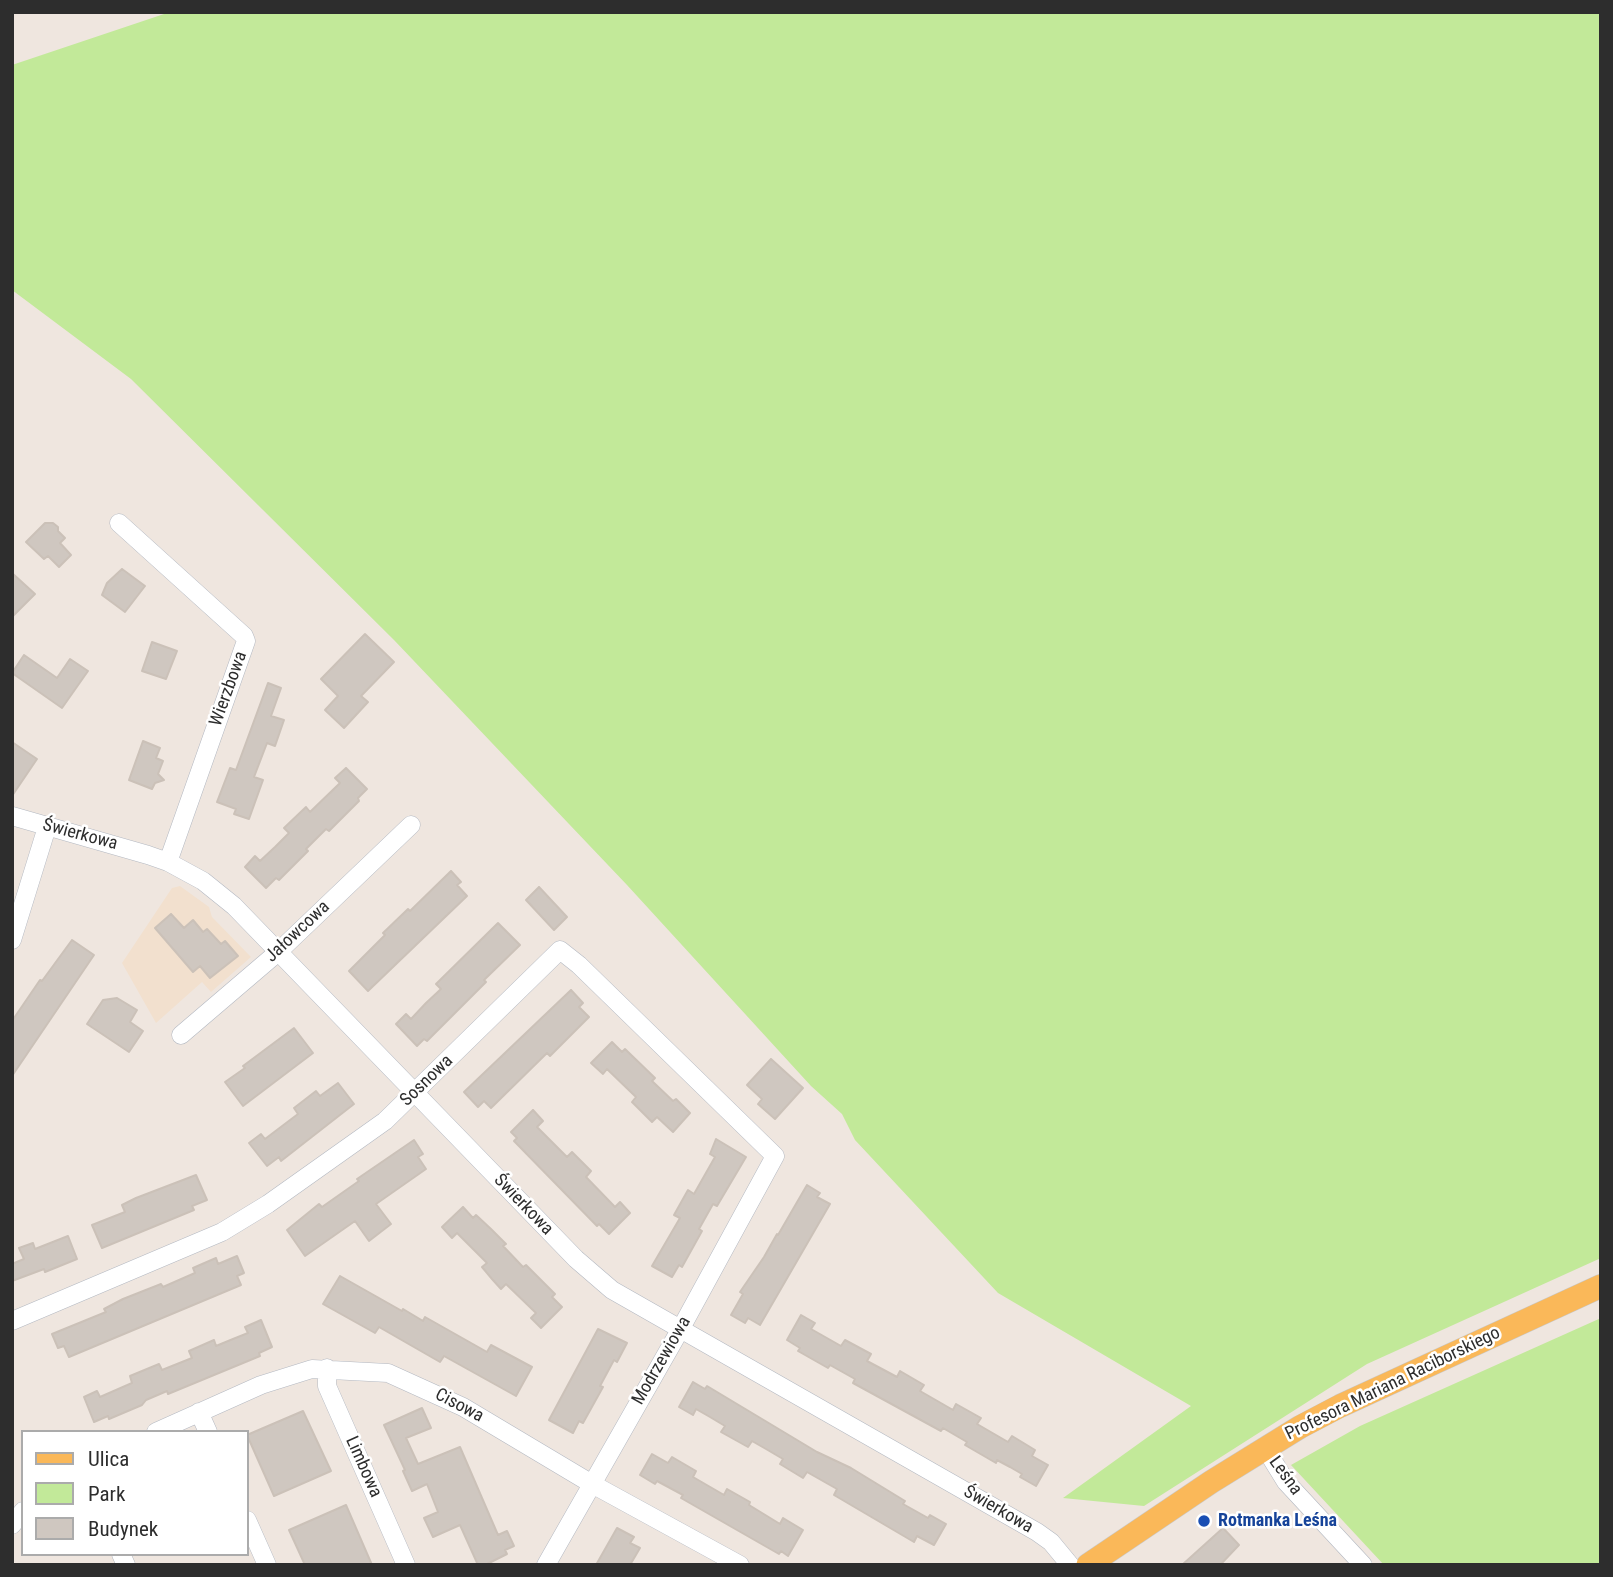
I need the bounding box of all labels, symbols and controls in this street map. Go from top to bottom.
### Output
street label: Wierzbowa [206,649,252,729]
street label: Świerkowa [40,815,120,855]
street label: Jałowcowa [261,897,335,967]
street label: Sosnowa [396,1051,458,1111]
street label: Świerkowa [489,1170,557,1240]
street label: Modrzewiowa [628,1313,696,1409]
street label: Profesora Mariana Raciborskiego [1282,1323,1504,1445]
street label: Cisowa [431,1384,487,1428]
legend [21,1430,248,1556]
street label: Limbowa [340,1433,386,1501]
text: Ulica [88,1447,129,1471]
street label: Leśna [1264,1452,1306,1500]
text: Park [88,1482,125,1506]
street label: Świerkowa [959,1482,1037,1538]
place label: Rotmanka Leśna [1218,1510,1337,1532]
marker: Rotmanka Leśna [1196,1513,1212,1529]
text: Budynek [88,1517,158,1541]

